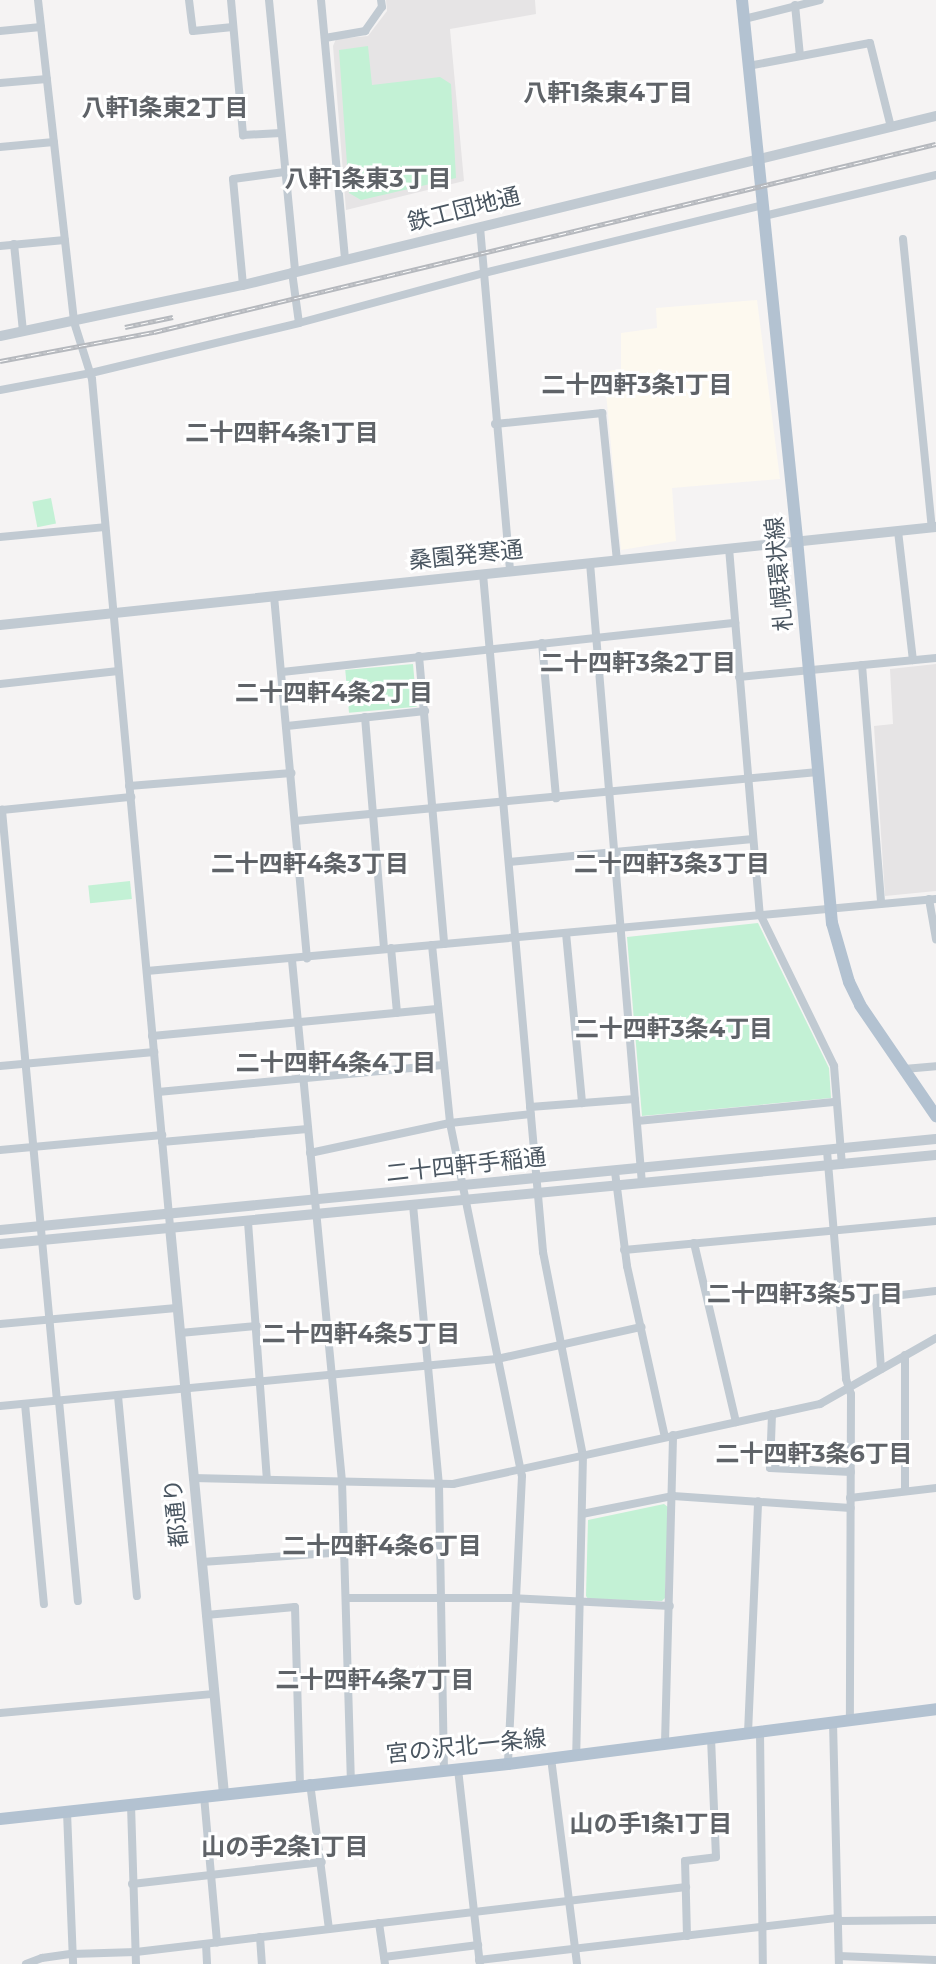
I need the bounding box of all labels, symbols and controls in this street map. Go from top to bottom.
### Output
district label: 八軒1条東4丁目 [523,79,693,107]
district label: 八軒1条東2丁目 [81,94,249,122]
district label: 八軒1条東3丁目 [284,165,452,193]
street label: 鉄工団地通 [405,182,523,236]
district label: 二十四軒3条1丁目 [541,371,733,399]
district label: 二十四軒4条1丁目 [185,419,379,447]
street label: 札幌環状線 [760,516,798,632]
street label: 桑園発寒通 [407,535,525,575]
district label: 二十四軒3条2丁目 [540,649,736,677]
district label: 二十四軒4条2丁目 [235,679,433,707]
district label: 二十四軒4条3丁目 [211,850,409,878]
district label: 二十四軒3条3丁目 [574,850,770,878]
district label: 二十四軒3条4丁目 [575,1015,773,1043]
district label: 二十四軒4条4丁目 [235,1049,437,1077]
street label: 二十四軒手稲通 [384,1143,548,1187]
district label: 二十四軒3条5丁目 [707,1280,903,1308]
district label: 二十四軒4条5丁目 [262,1320,460,1348]
district label: 二十四軒3条6丁目 [715,1440,913,1468]
street label: 都通り [159,1477,193,1549]
district label: 二十四軒4条6丁目 [282,1532,482,1560]
district label: 二十四軒4条7丁目 [275,1666,475,1694]
street label: 宮の沢北一条線 [384,1724,548,1768]
district label: 山の手1条1丁目 [570,1810,732,1838]
district label: 山の手2条1丁目 [201,1833,369,1861]

